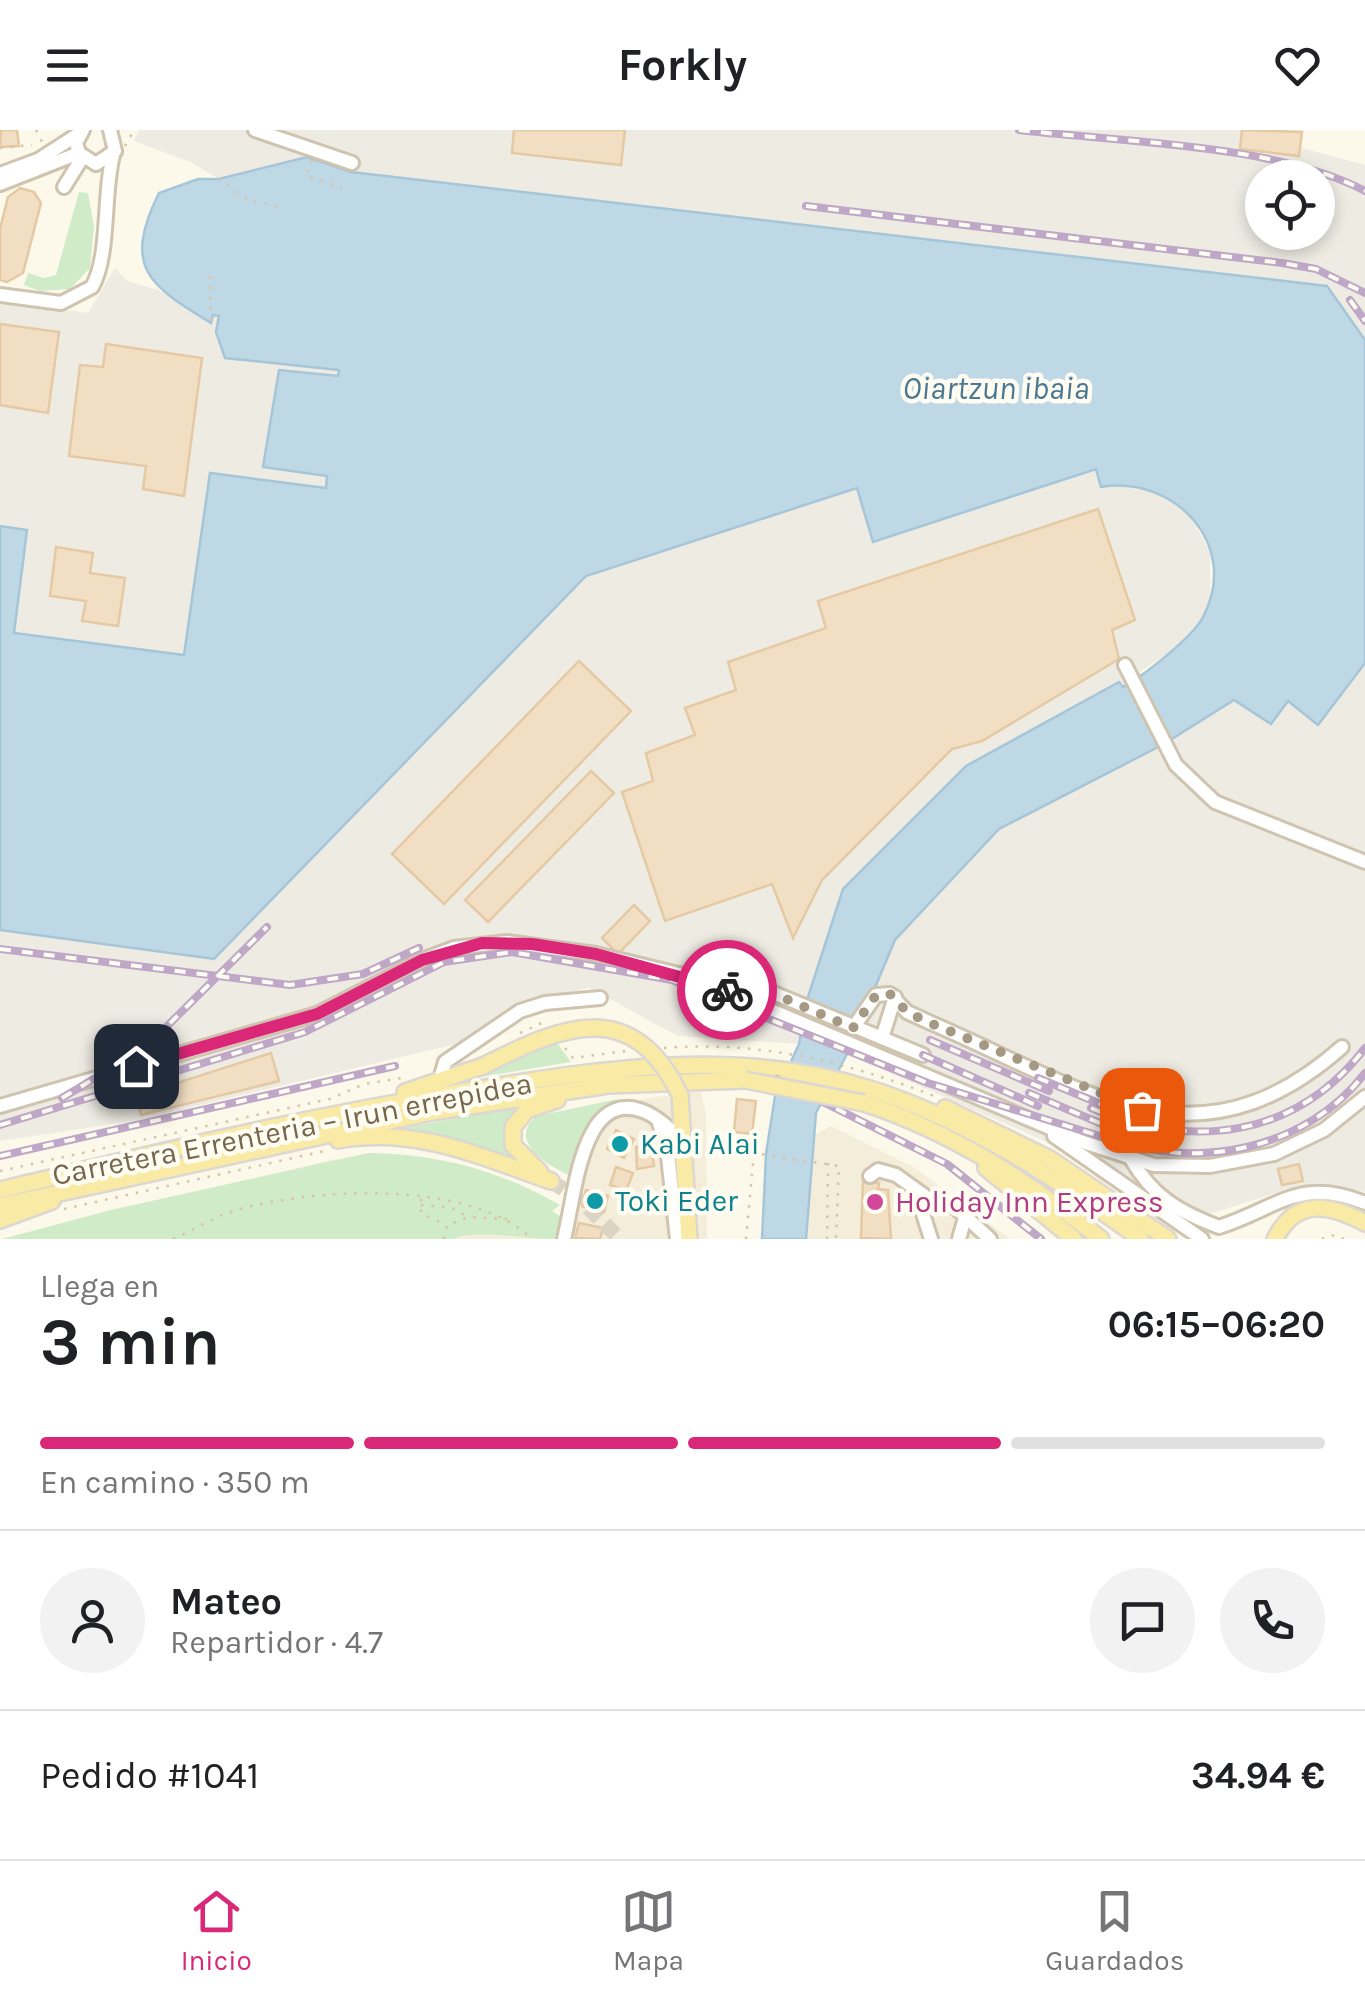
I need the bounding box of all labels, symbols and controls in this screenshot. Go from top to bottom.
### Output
icon: menu [40,38,95,93]
icon: heart [1270,38,1325,93]
text: Forkly [618,39,747,91]
map controls [1245,160,1335,250]
button: locate [1245,160,1335,250]
water label: Oiartzun ibaia [903,370,1089,407]
courier [677,940,777,1040]
icon: bike [700,963,755,1018]
pin [94,1024,179,1109]
icon: home [109,1039,164,1094]
street label: Carretera Errenteria – Irun errepidea [49,1065,535,1193]
pin [1100,1068,1185,1153]
icon: bag [1115,1083,1170,1138]
place label: Kabi Alai [640,1126,760,1162]
marker: Kabi Alai [609,1133,631,1155]
place label: Toki Eder [615,1183,738,1219]
place label: Holiday Inn Express [895,1184,1163,1220]
marker: Toki Eder [584,1190,606,1212]
marker: Holiday Inn Express [864,1191,886,1213]
text: Llega en [40,1268,159,1305]
text: 06:15–06:20 [1108,1302,1325,1347]
text: 3 min [40,1304,220,1380]
text: En camino · 350 m [40,1464,310,1501]
button: person [40,1568,145,1673]
button: chat [1090,1568,1195,1673]
button: phone [1220,1568,1325,1673]
text: Mateo [170,1579,282,1624]
text: Repartidor · 4.7 [170,1624,383,1661]
text: Pedido #1041 [40,1753,259,1798]
text: 34.94 € [1191,1753,1325,1798]
tab: Inicio [181,1884,252,1977]
tab: Mapa [613,1884,684,1977]
tab: Guardados [1045,1884,1184,1977]

